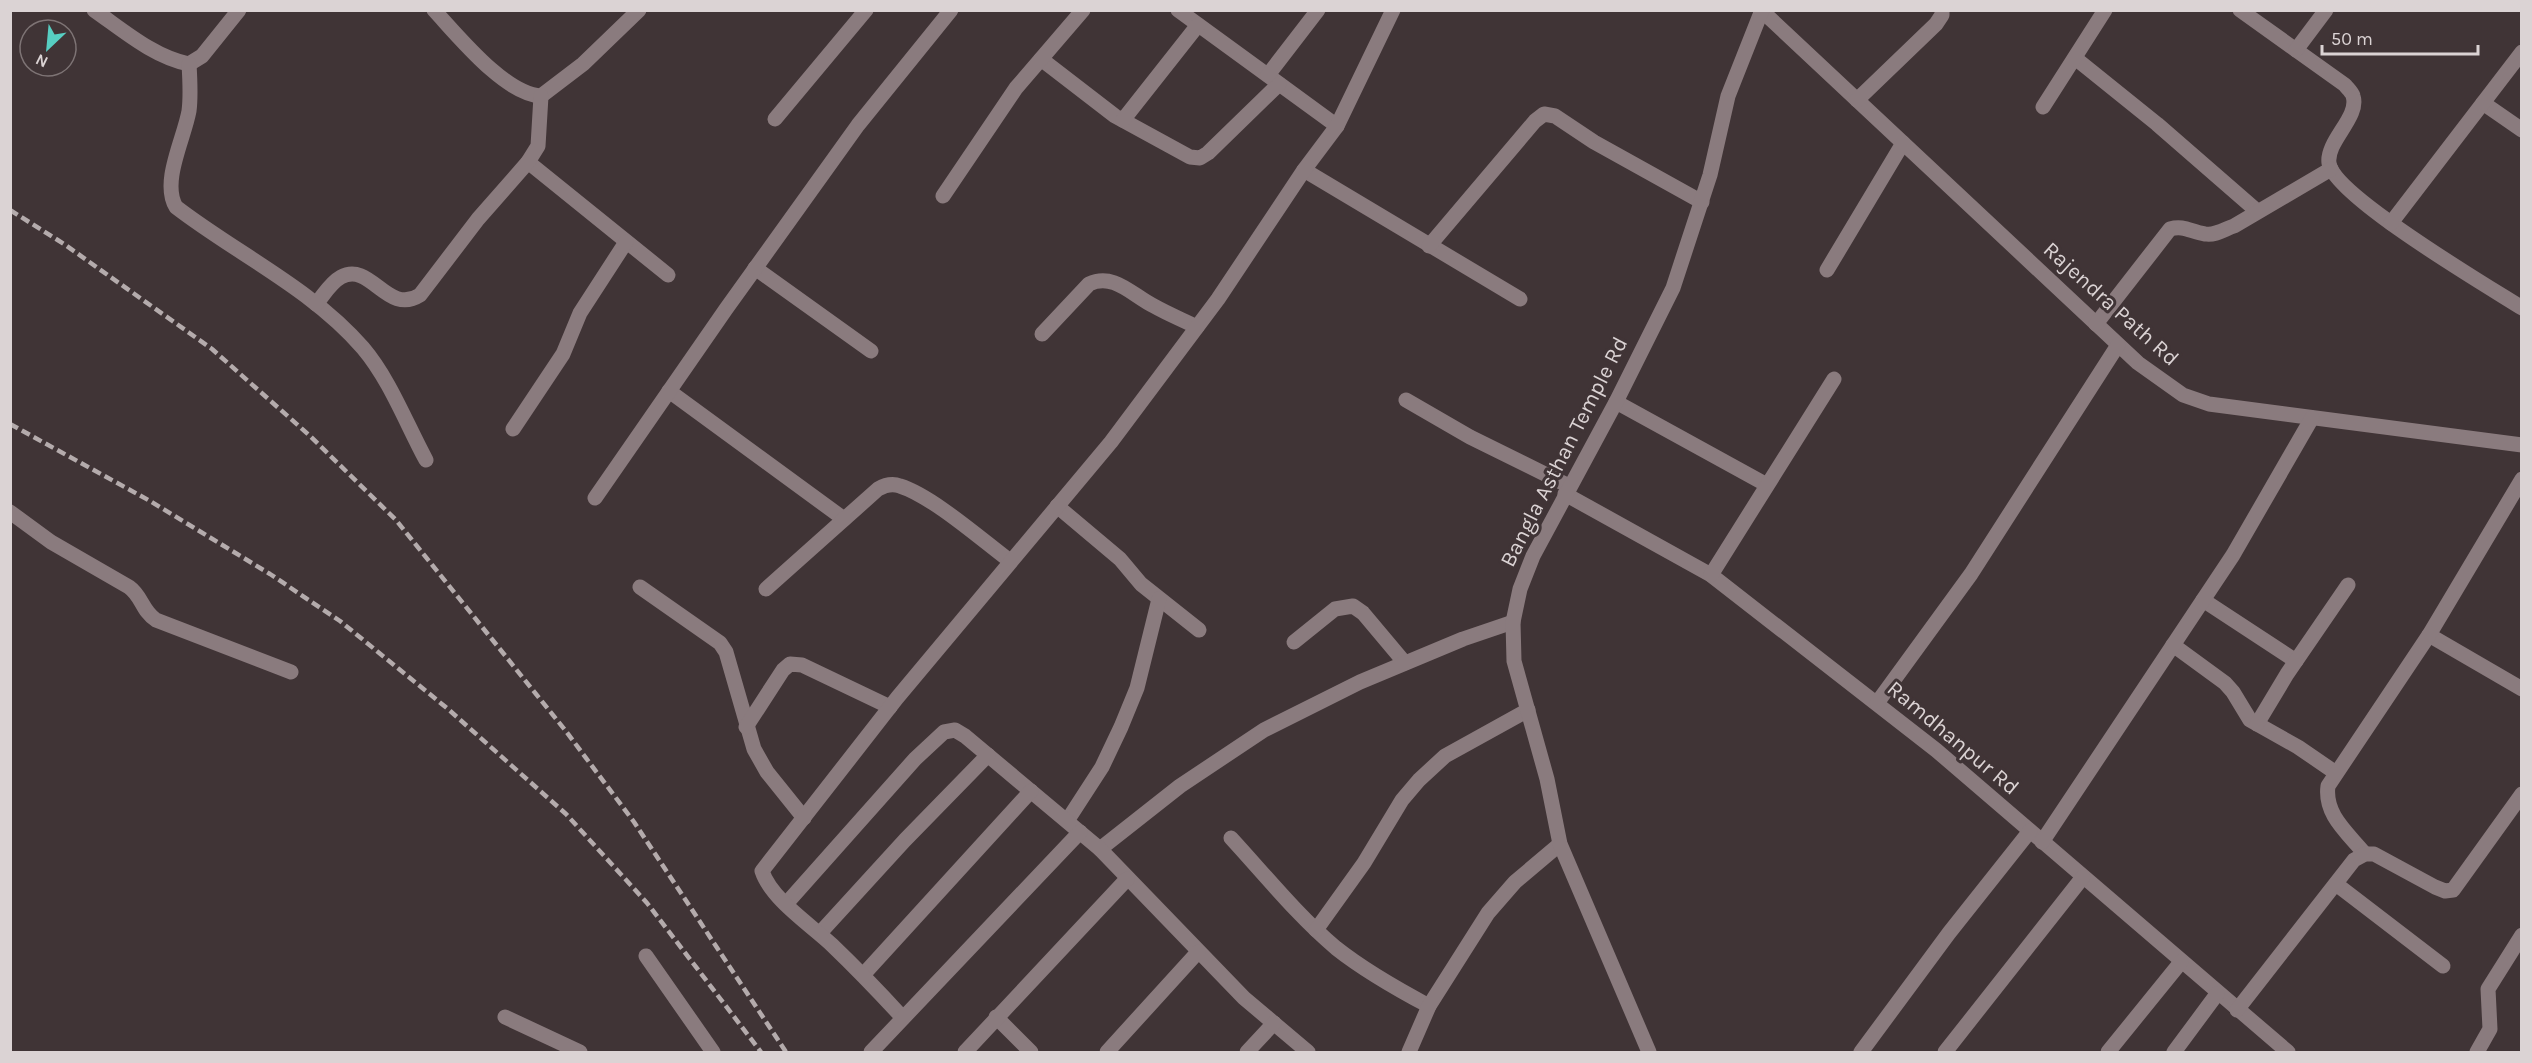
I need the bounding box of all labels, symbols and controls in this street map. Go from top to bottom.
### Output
north arrow [18,18,78,78]
scale bar [2322,18,2478,56]
text: 50 m [2331,28,2373,50]
text: N [32,50,51,72]
street label: Rajendra Path Rd [2038,236,2184,372]
street label: Bangla Asthan Temple Rd [1495,333,1633,571]
street label: Ramdhanpur Rd [1882,675,2024,801]

